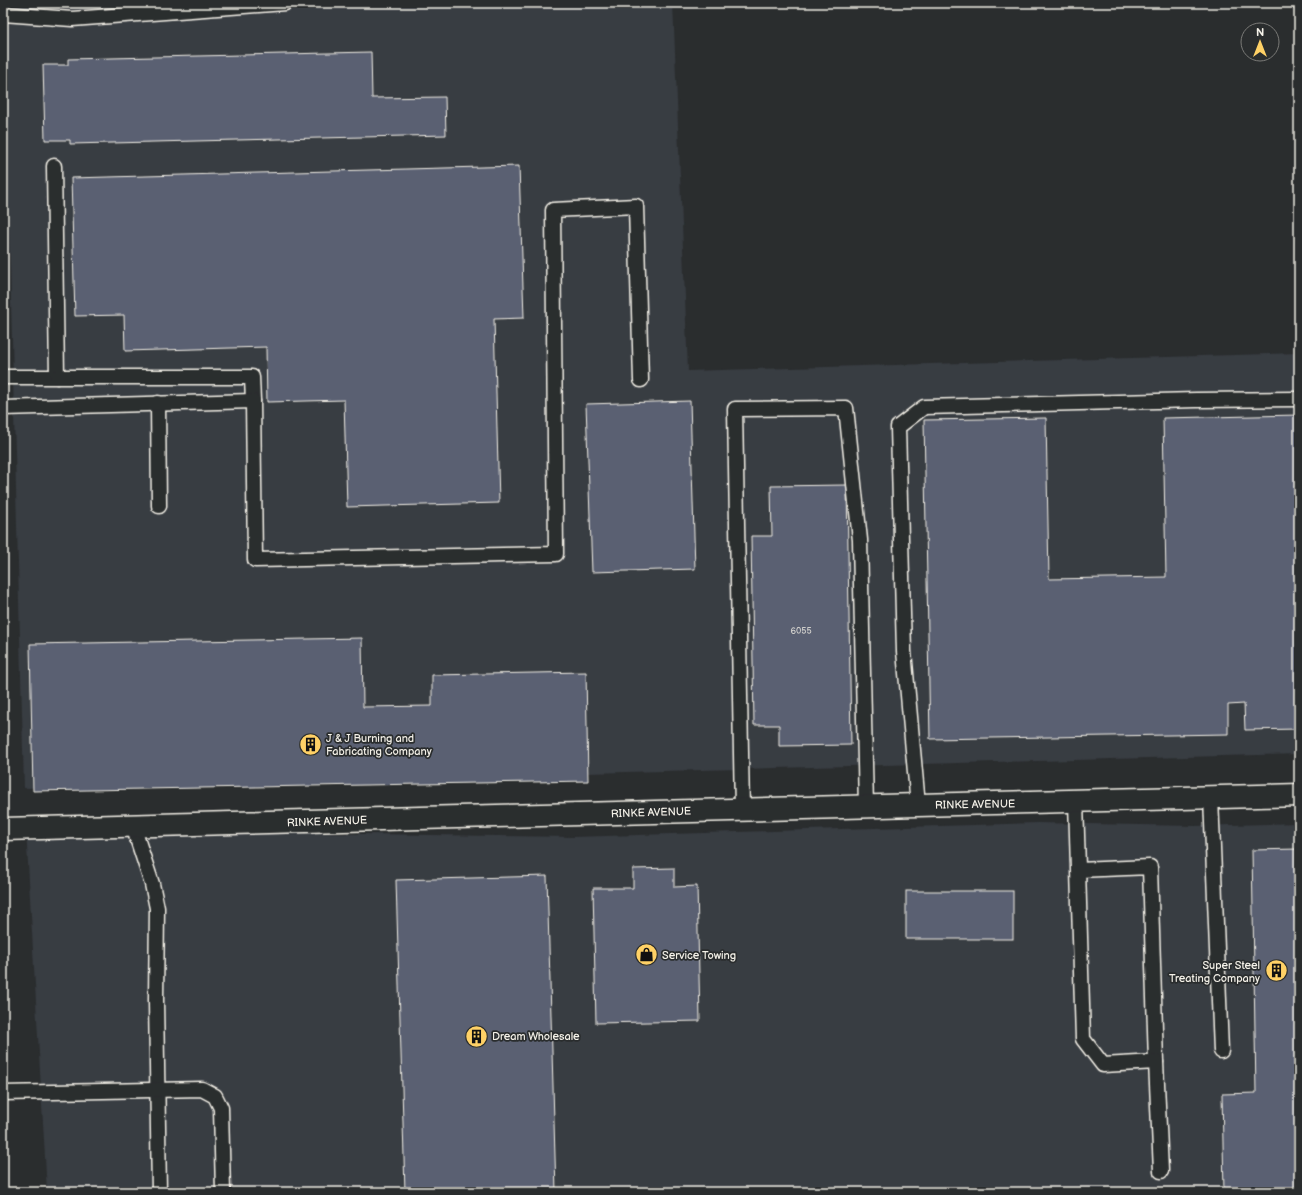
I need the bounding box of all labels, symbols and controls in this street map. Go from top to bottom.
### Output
north arrow [1240,22,1280,62]
text: N [1256,26,1264,39]
house number: 6055 [790,626,812,637]
building icon: J & J Burning and Fabricating Company [297,731,323,757]
place label: J & J Burning and Fabricating Company [326,732,432,758]
street label: RINKE AVENUE [935,797,1015,812]
street label: RINKE AVENUE [611,805,691,820]
street label: RINKE AVENUE [287,814,367,829]
shop icon: Service Towing [633,942,659,968]
place label: Service Towing [662,949,736,962]
building icon: Super Steel Treating Company [1263,958,1289,984]
place label: Super Steel Treating Company [1169,959,1260,985]
building icon: Dream Wholesale [463,1023,489,1049]
place label: Dream Wholesale [492,1030,580,1043]

